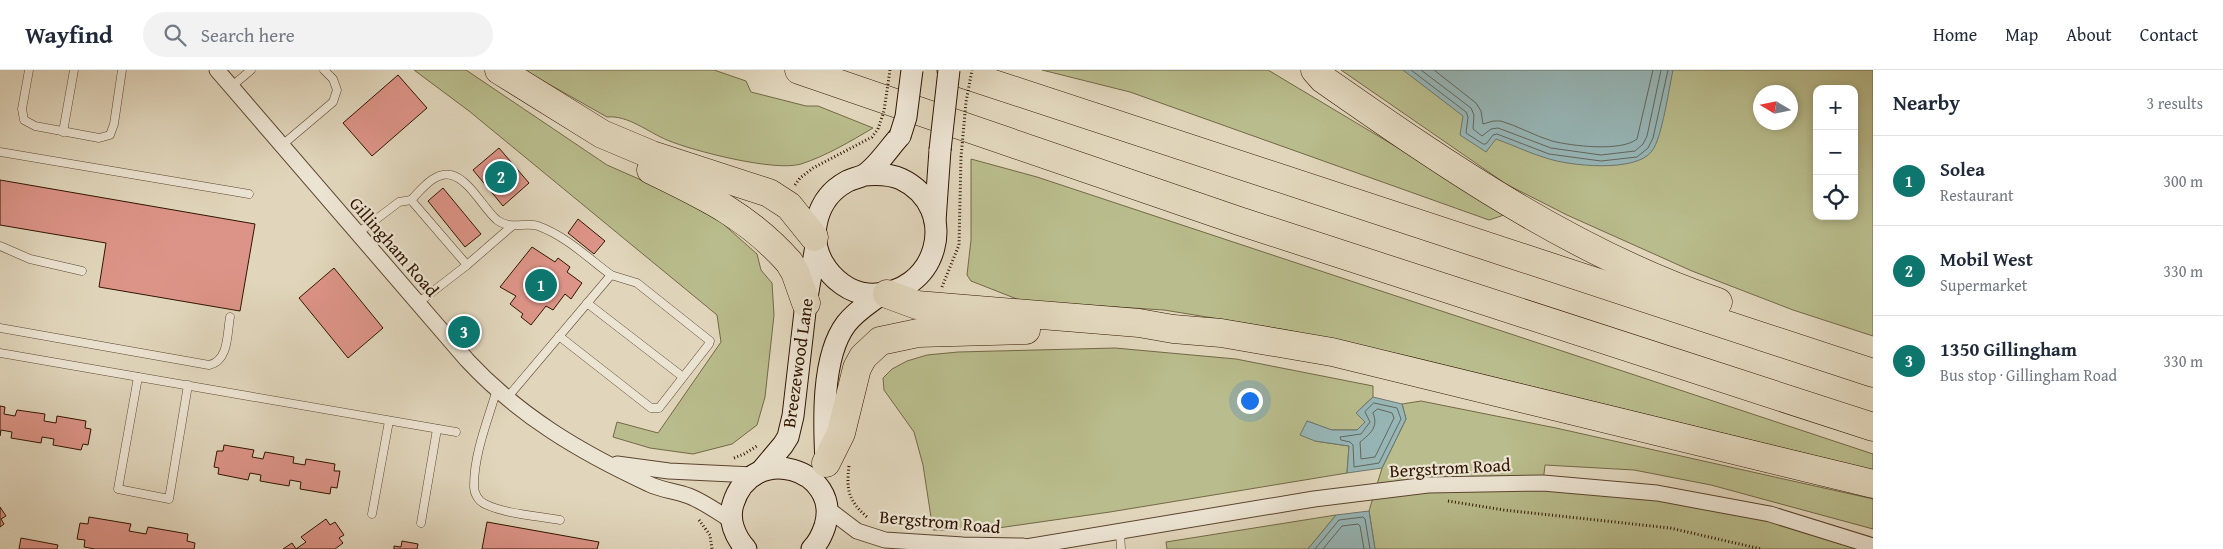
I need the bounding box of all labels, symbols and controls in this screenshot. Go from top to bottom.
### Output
search box [143,12,493,57]
text: Wayfind [25,17,113,52]
icon: search [161,21,189,49]
text: Search here [201,21,295,49]
text: Home [1933,21,1977,48]
text: Map [2005,21,2038,48]
text: About [2066,21,2112,48]
text: Contact [2140,21,2198,48]
north arrow [1753,85,1798,130]
map controls [1813,85,1858,220]
button: + [1813,85,1858,130]
text: Nearby [1893,87,1960,118]
text: 3 results [2146,91,2203,115]
button: − [1813,130,1858,175]
text: Solea [1940,155,1985,183]
pin: 2 [485,158,517,196]
text: 1 [1905,169,1913,193]
text: 300 m [2163,169,2203,193]
button: locate [1813,175,1858,220]
text: Restaurant [1940,183,2014,207]
street label: Gillingham Road [343,191,446,303]
text: Mobil West [1940,245,2033,273]
text: 2 [1905,259,1913,283]
text: 330 m [2163,259,2203,283]
pin: 1 [525,266,557,304]
text: Supermarket [1940,273,2027,297]
street label: Breezewood Lane [775,296,820,430]
pin: 3 [448,313,480,351]
text: 1350 Gillingham [1940,335,2077,363]
text: 3 [1905,349,1913,373]
text: 330 m [2163,349,2203,373]
text: Bus stop · Gillingham Road [1940,363,2117,387]
your location [1237,388,1263,414]
street label: Bergstrom Road [1389,451,1512,484]
street label: Bergstrom Road [879,503,1002,540]

